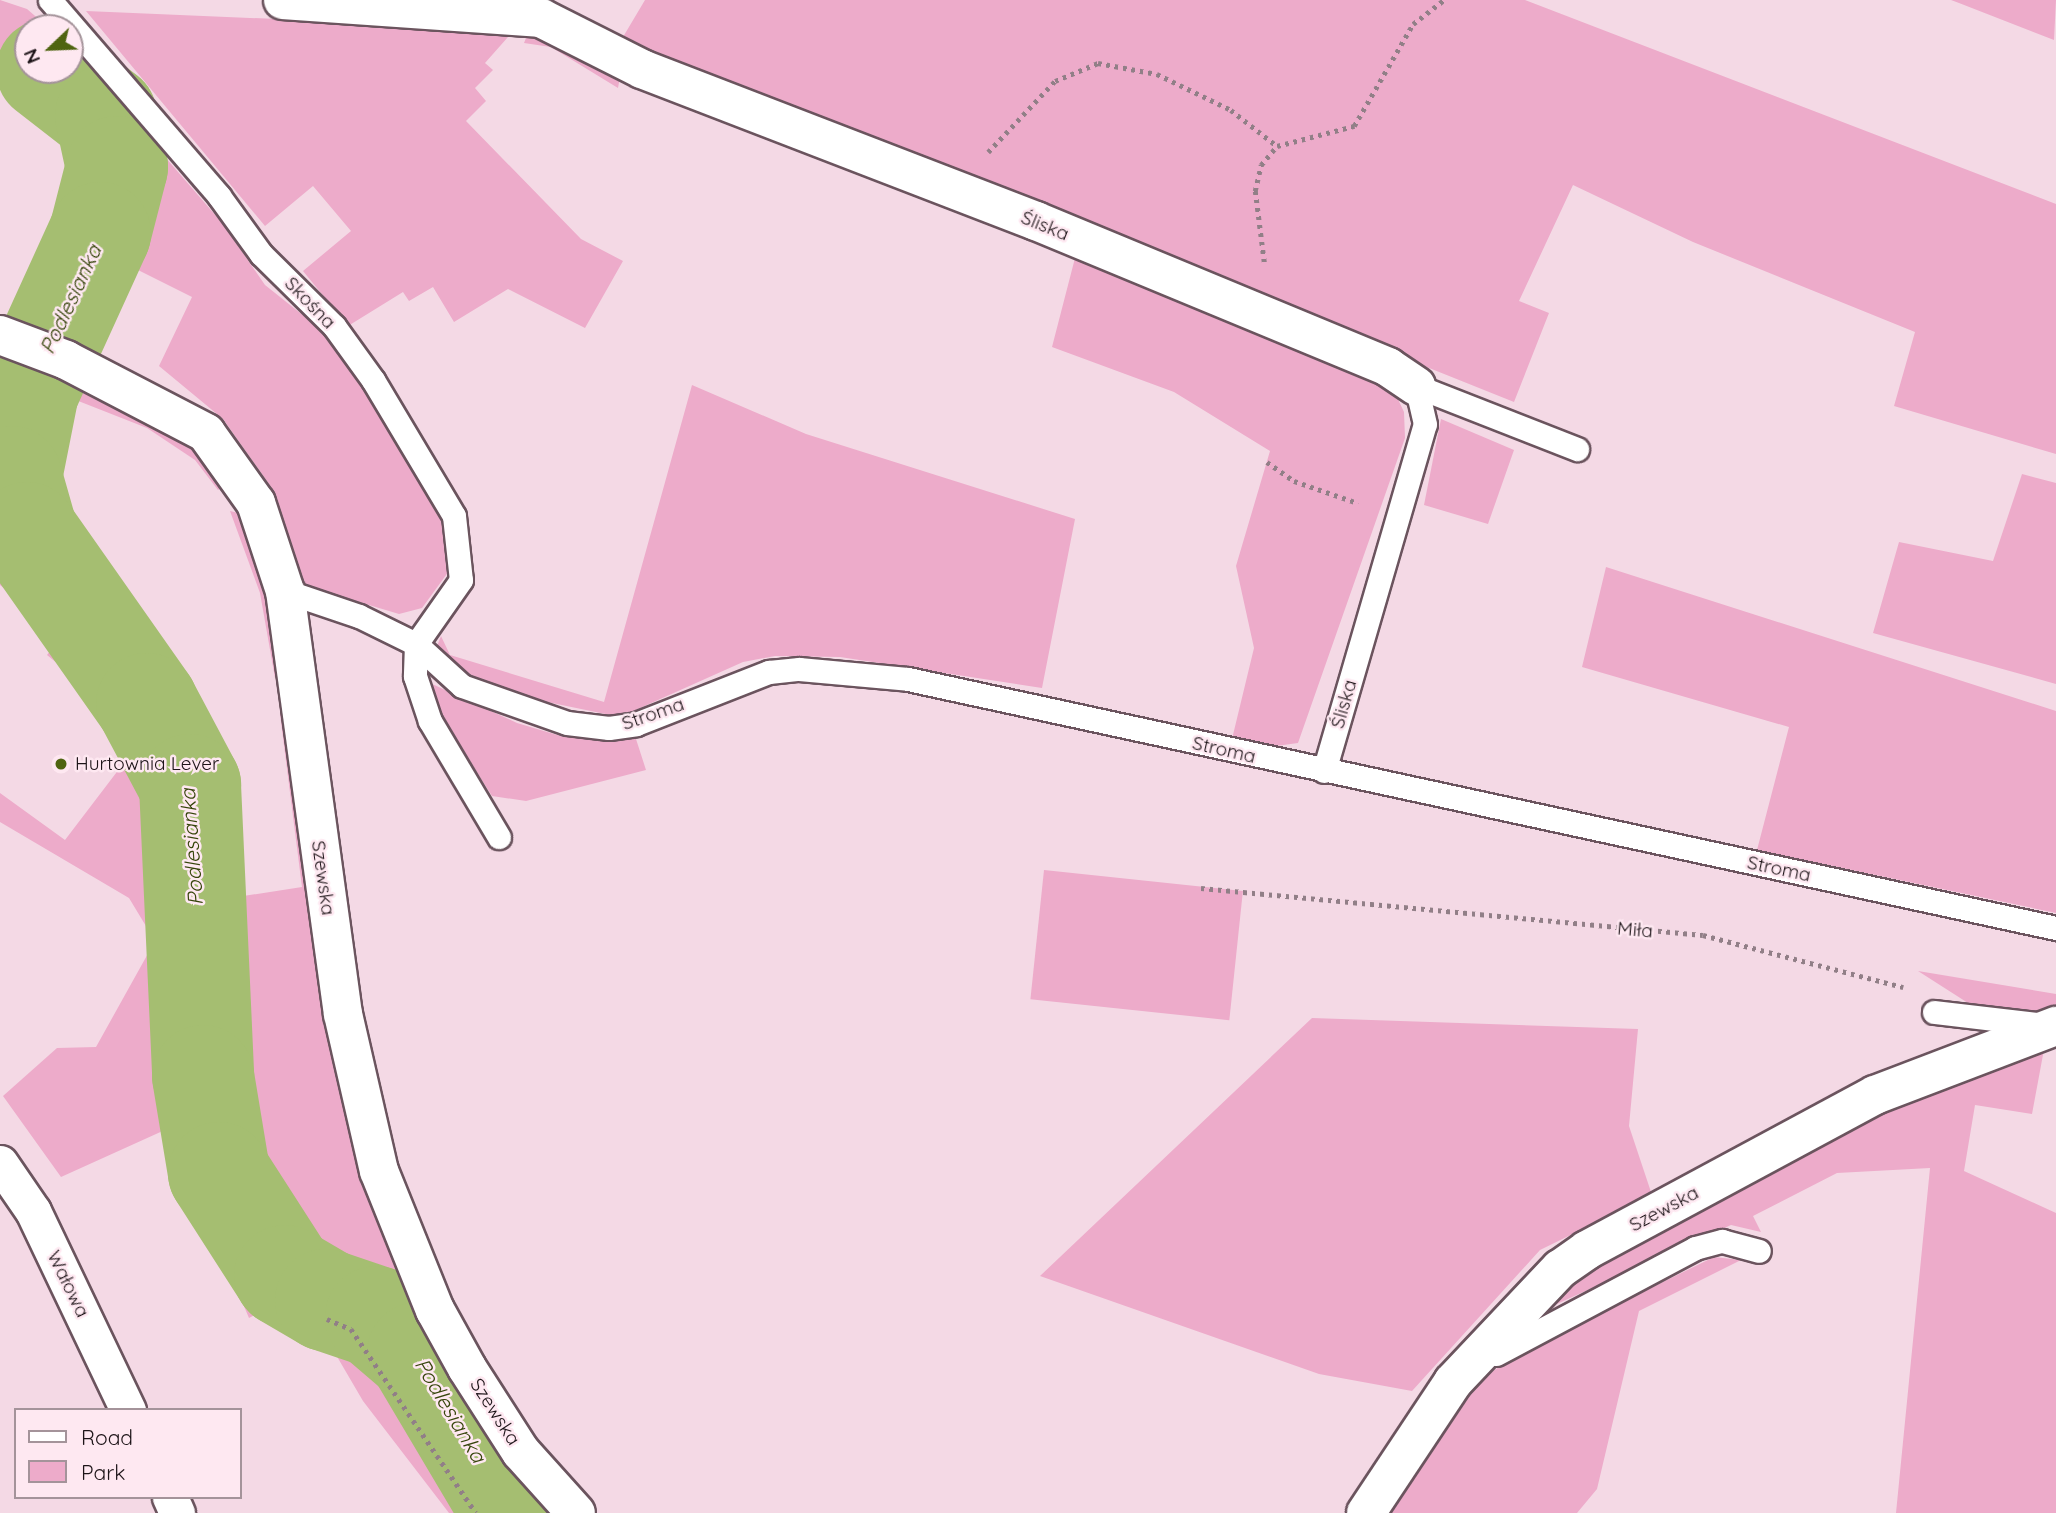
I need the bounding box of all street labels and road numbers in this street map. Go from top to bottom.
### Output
street label: Śliska [1018,206,1072,246]
street label: Skośna [280,272,340,334]
street label: Śliska [1326,677,1362,731]
street label: Stroma [619,693,687,735]
street label: Stroma [1190,732,1258,768]
street label: Szewska [306,839,340,917]
street label: Stroma [1745,851,1813,887]
street label: Miła [1616,917,1654,943]
street label: Szewska [1626,1181,1702,1237]
street label: Wałowa [42,1247,94,1321]
street label: Szewska [465,1374,525,1450]

